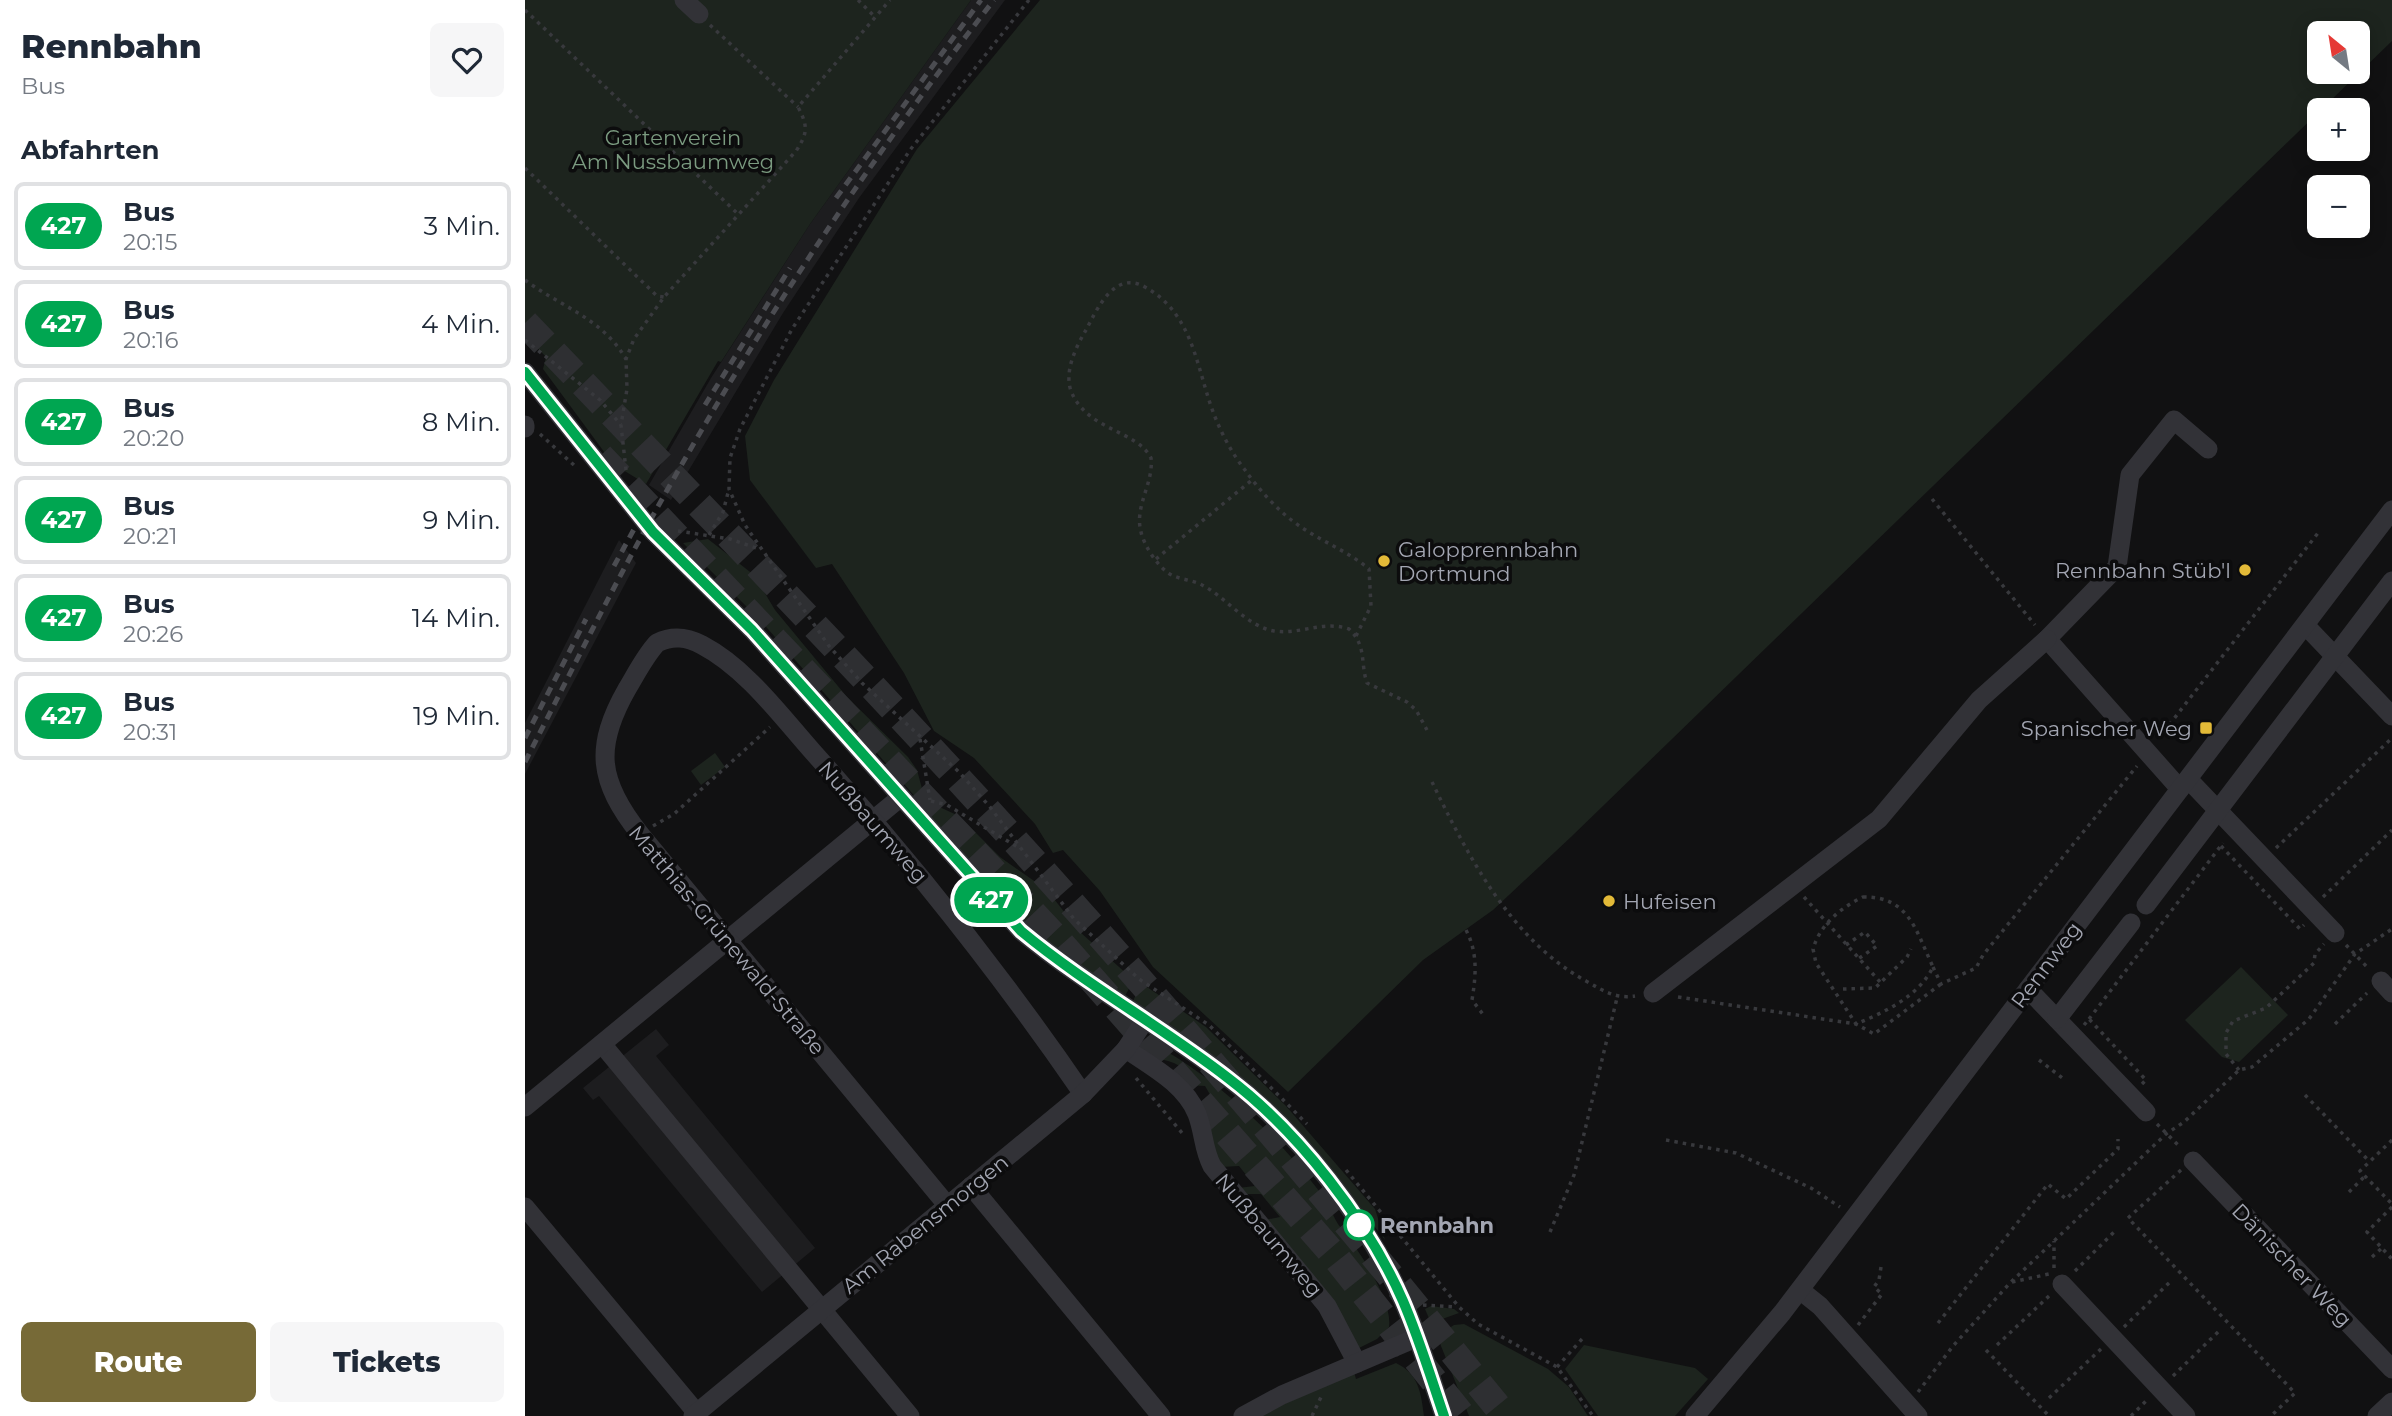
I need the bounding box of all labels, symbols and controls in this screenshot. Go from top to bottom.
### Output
north arrow [2307,21,2369,84]
map controls [2307,21,2370,238]
button: heart [430,23,504,97]
text: Rennbahn [21,26,202,66]
text: Bus [21,72,65,100]
button: + [2307,98,2370,161]
park label: Gartenverein Am Nussbaumweg [572,125,774,174]
text: Abfahrten [21,134,160,166]
button: − [2307,175,2370,238]
text: Bus [123,196,175,228]
text: 3 Min. [424,210,500,242]
text: 427 [41,211,86,240]
text: 20:15 [123,228,177,256]
text: Bus [123,294,175,326]
text: 4 Min. [421,308,500,340]
text: 427 [41,309,86,338]
text: 20:16 [123,326,178,354]
text: Bus [123,392,175,424]
text: 8 Min. [422,406,500,438]
text: 427 [41,407,86,436]
text: 20:20 [123,424,184,452]
text: Bus [123,490,175,522]
text: 9 Min. [422,504,500,536]
text: 427 [41,505,86,534]
text: 20:21 [123,522,177,550]
place label: Galopprennbahn Dortmund [1398,537,1578,586]
marker: Galopprennbahn Dortmund [1376,553,1392,569]
place label: Rennbahn Stüb'l [2055,558,2231,583]
marker: Rennbahn Stüb'l [2237,562,2253,578]
text: Bus [123,588,175,620]
text: 14 Min. [412,602,500,634]
text: 427 [41,603,86,632]
text: 20:26 [123,620,183,648]
text: Bus [123,686,175,718]
text: 19 Min. [413,700,500,732]
text: 427 [41,701,86,730]
place label: Spanischer Weg [2021,716,2192,741]
text: 20:31 [123,718,177,746]
marker: Spanischer Weg [2198,720,2214,736]
street label: Nußbaumweg [813,756,933,888]
street label: Matthias-Grünewald-Straße [624,820,830,1060]
line badge: 427 [951,877,1031,923]
text: 427 [968,885,1014,914]
place label: Hufeisen [1623,889,1717,914]
marker: Hufeisen [1601,893,1617,909]
street label: Rennweg [2006,917,2086,1013]
street label: Am Rabensmorgen [837,1149,1013,1299]
street label: Nußbaumweg [1210,1168,1328,1302]
street label: Dänischer Weg [2227,1198,2357,1332]
marker: Rennbahn [1344,1210,1374,1240]
place label: Rennbahn [1380,1213,1494,1238]
button: Route [21,1322,256,1402]
button: Tickets [270,1322,504,1402]

